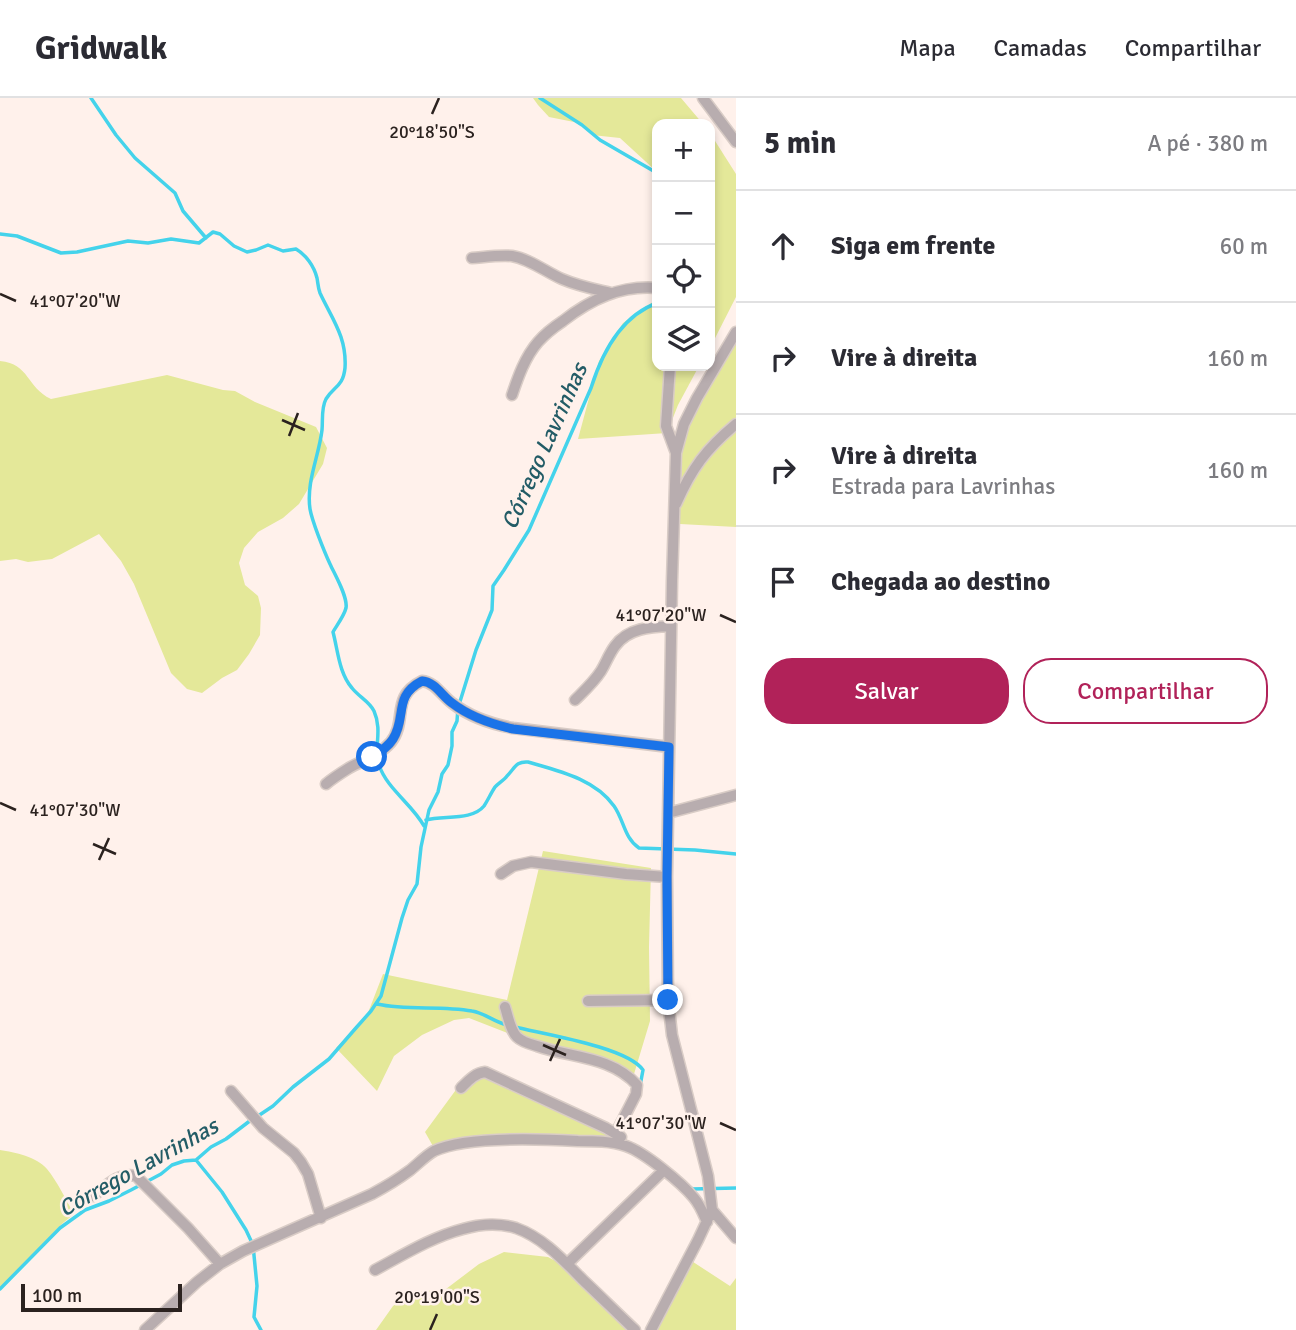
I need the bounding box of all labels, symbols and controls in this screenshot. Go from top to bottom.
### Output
text: Gridwalk [35,28,167,69]
text: Mapa [899,33,956,63]
text: Camadas [994,33,1087,63]
text: Compartilhar [1125,33,1261,63]
map controls [652,119,715,371]
button: + [652,119,715,182]
text: 20°18'50"S [389,121,475,143]
text: 5 min [764,125,836,162]
text: A pé · 380 m [1147,129,1268,158]
button: − [652,182,715,245]
icon: ahead [764,227,802,265]
text: Siga em frente [831,230,995,262]
text: 60 m [1220,232,1268,261]
button: locate [652,245,715,308]
text: 41°07'20"W [30,290,120,312]
button: layers [652,308,715,371]
icon: right [764,339,802,377]
text: Vire à direita [831,342,977,374]
text: 160 m [1207,344,1268,373]
water label: Córrego Lavrinhas [495,357,595,534]
text: Vire à direita [831,440,977,472]
icon: right [764,451,802,489]
text: 160 m [1207,456,1268,485]
text: Estrada para Lavrinhas [831,472,1055,501]
icon: arrive [764,563,802,601]
text: Chegada ao destino [831,566,1050,598]
text: 41°07'20"W [616,604,706,626]
button: Salvar [764,658,1009,724]
button: Compartilhar [1023,658,1268,724]
route start [356,741,387,772]
text: 41°07'30"W [30,799,120,821]
route end [652,984,683,1015]
water label: Córrego Lavrinhas [53,1111,225,1223]
text: 41°07'30"W [616,1112,706,1134]
scale bar [21,1281,182,1313]
text: 100 m [32,1284,82,1308]
text: 20°19'00"S [394,1286,480,1308]

